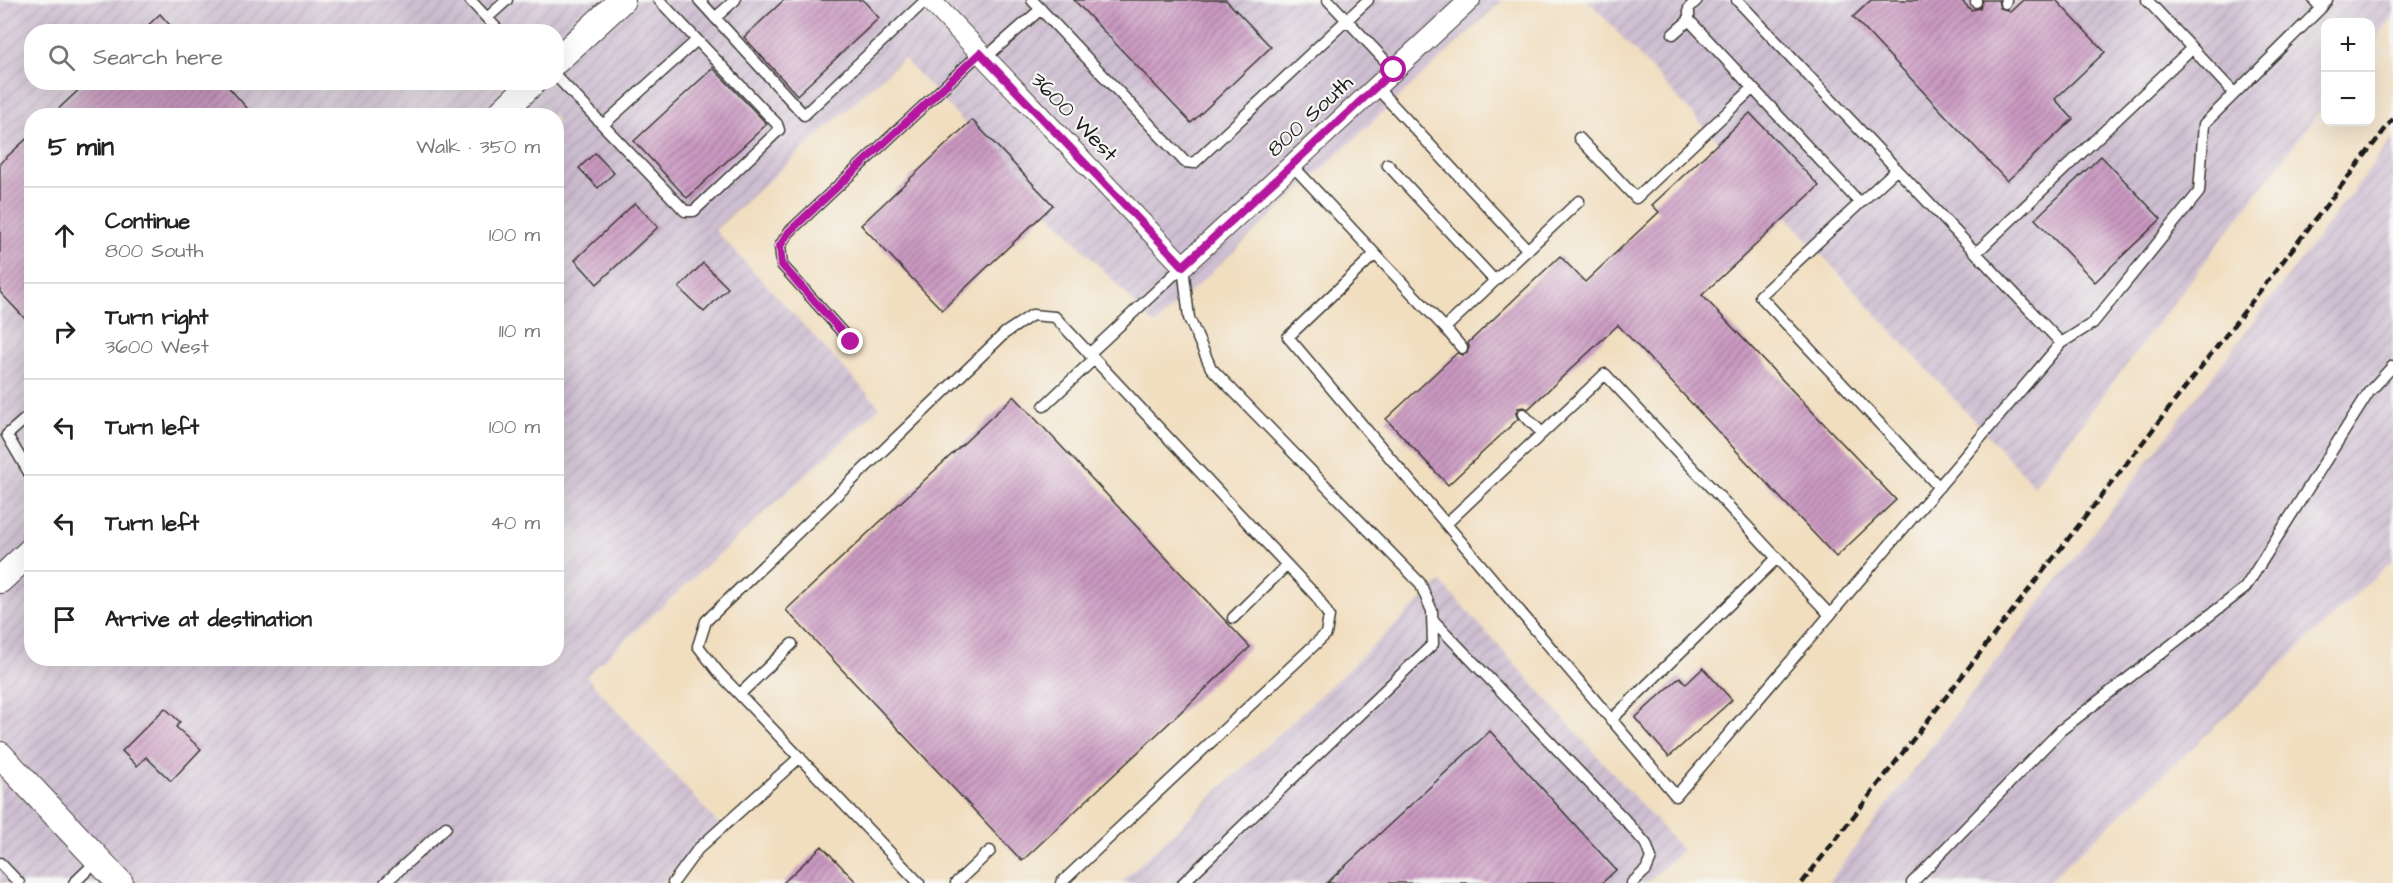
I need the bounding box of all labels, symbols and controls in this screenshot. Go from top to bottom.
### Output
map controls [2321,18,2375,126]
button: + [2321,18,2375,72]
search box [24,24,564,90]
icon: search [45,41,78,74]
text: Search here [93,42,223,73]
route start [1380,56,1406,82]
street label: 3600 West [1023,65,1125,169]
street label: 800 South [1260,68,1360,164]
button: − [2321,72,2375,126]
text: 5 min [48,129,114,165]
text: Walk · 350 m [416,133,540,161]
text: Continue [105,206,190,237]
icon: ahead [48,219,81,252]
text: 100 m [489,221,540,249]
text: 800 South [105,237,203,265]
text: Turn right [105,302,208,333]
icon: right [48,315,81,348]
text: 110 m [499,317,540,345]
route end [837,328,863,354]
text: 3600 West [105,333,209,361]
icon: left [48,411,81,444]
text: Turn left [105,412,199,443]
text: 100 m [489,413,540,441]
icon: left [48,507,81,540]
text: Turn left [105,508,199,539]
text: 40 m [490,509,540,537]
icon: arrive [48,603,81,636]
text: Arrive at destination [105,604,312,635]

